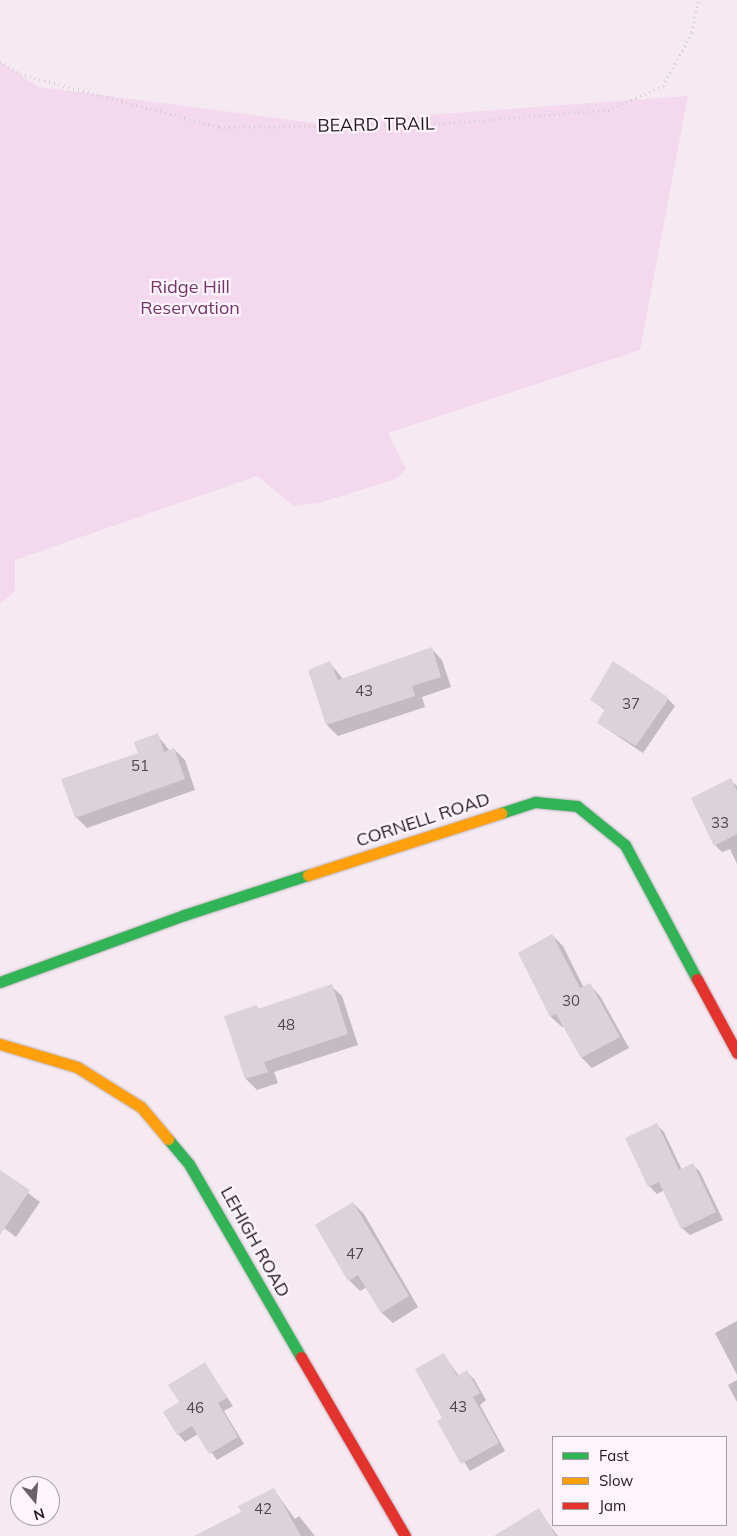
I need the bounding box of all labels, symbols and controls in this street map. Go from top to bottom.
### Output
street label: BEARD TRAIL [317,113,435,137]
park label: Ridge Hill Reservation [140,277,240,320]
house number: 43 [355,682,373,700]
house number: 37 [622,695,640,713]
house number: 51 [131,757,149,775]
street label: CORNELL ROAD [353,788,493,852]
house number: 33 [711,814,729,832]
house number: 30 [562,992,580,1010]
house number: 48 [277,1016,295,1034]
street label: LEHIGH ROAD [216,1183,294,1301]
house number: 47 [346,1245,364,1263]
house number: 43 [449,1398,467,1416]
house number: 46 [186,1399,204,1417]
legend [552,1436,727,1526]
text: Fast [599,1446,629,1465]
text: Slow [599,1471,633,1490]
north arrow [10,1476,60,1526]
text: Jam [599,1496,626,1515]
house number: 42 [254,1500,272,1518]
text: N [31,1504,47,1525]

